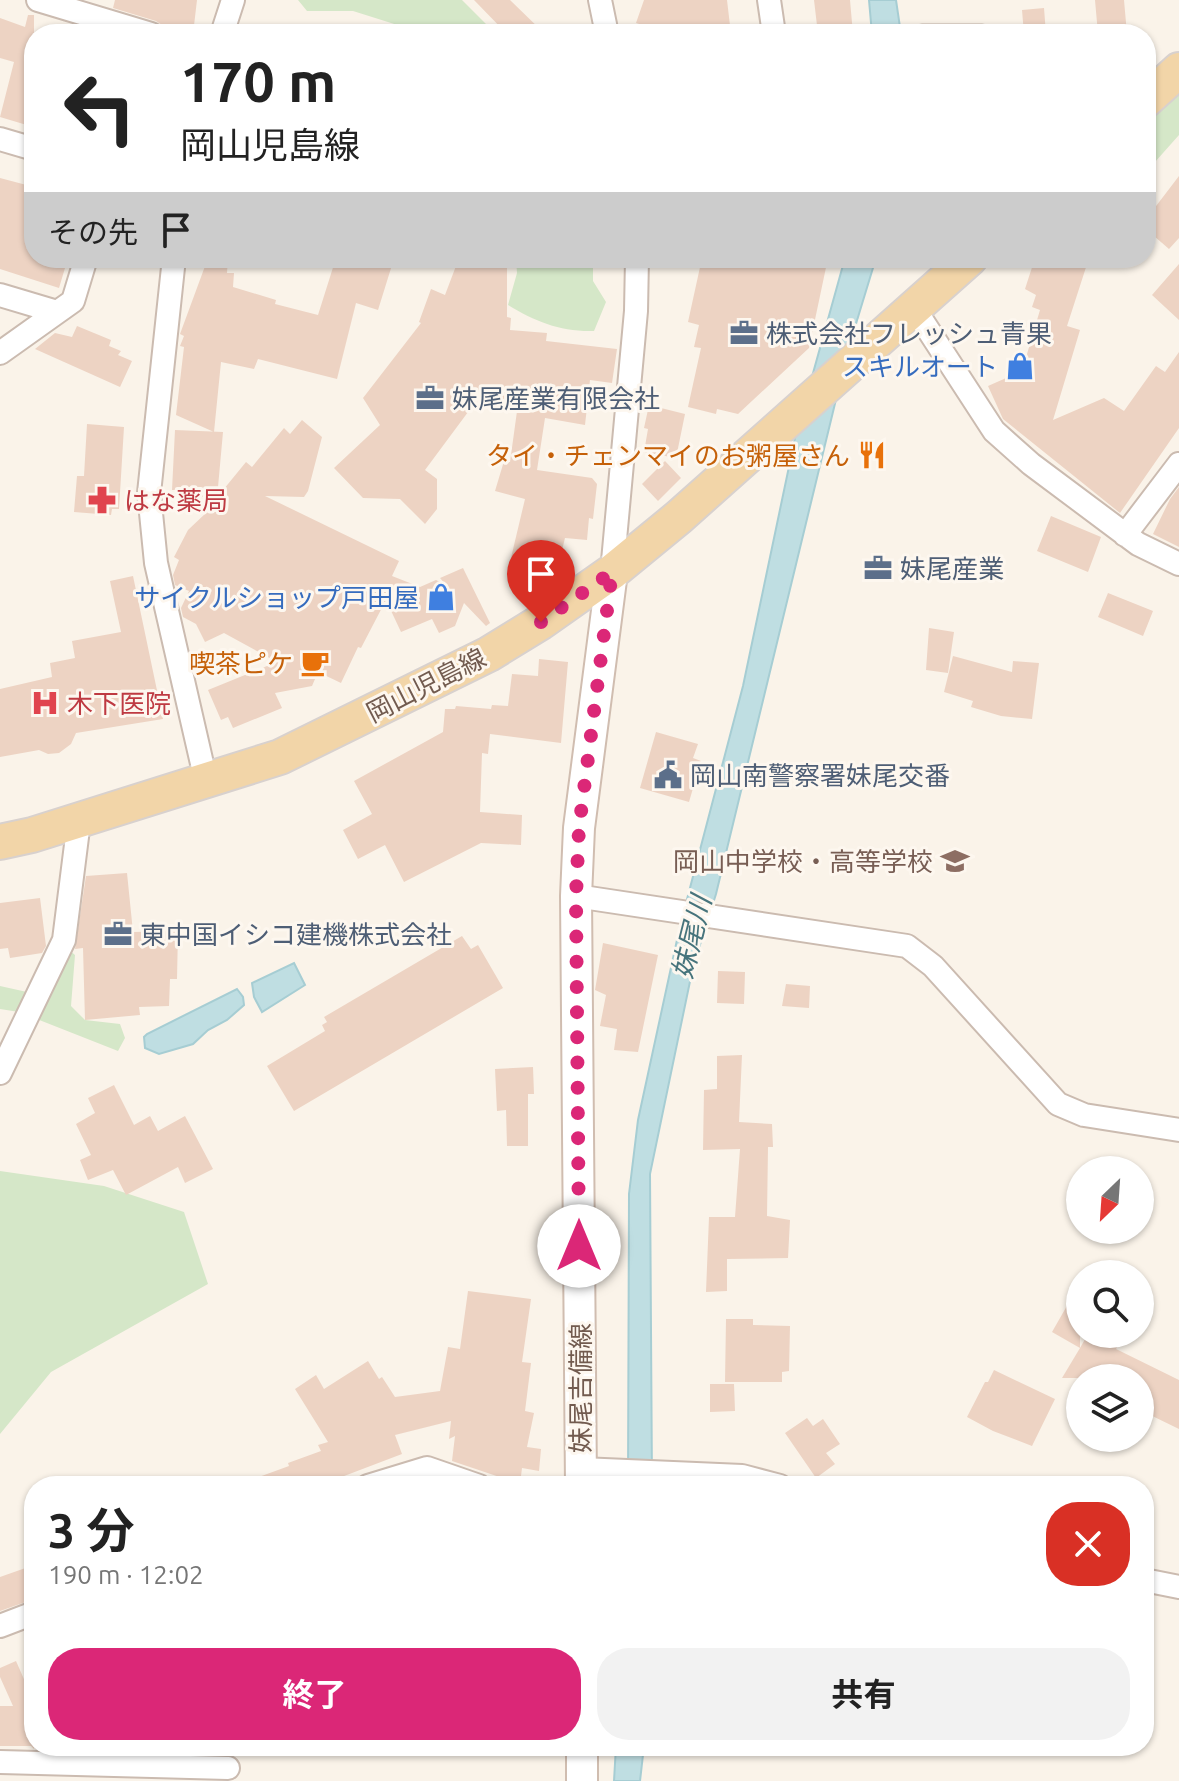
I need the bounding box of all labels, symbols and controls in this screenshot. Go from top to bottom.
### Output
text: 170 m [180,50,336,113]
icon: left [48,56,152,160]
text: 岡山児島線 [180,124,360,165]
icon: arrive [154,208,198,252]
text: その先 [48,215,138,249]
office icon: 株式会社フレッシュ青果 [729,318,759,348]
place label: 株式会社フレッシュ青果 [766,319,1052,348]
shop icon: スキルオート [1005,351,1035,381]
place label: スキルオート [842,352,998,381]
office icon: 妹尾産業有限会社 [415,383,445,413]
place label: 妹尾産業有限会社 [452,384,660,413]
restaurant icon: タイ・チェンマイのお粥屋さん [857,440,887,470]
place label: タイ・チェンマイのお粥屋さん [486,441,850,470]
pharmacy icon: はな薬局 [87,485,117,515]
place label: はな薬局 [124,486,228,515]
pin [507,540,575,622]
icon: arrive [519,552,563,596]
office icon: 妹尾産業 [863,553,893,583]
place label: 妹尾産業 [900,554,1004,583]
shop icon: サイクルショップ戸田屋 [426,582,456,612]
place label: サイクルショップ戸田屋 [134,583,419,612]
street label: 岡山児島線 [361,643,491,727]
cafe icon: 喫茶ピケ [300,648,330,678]
place label: 喫茶ピケ [189,649,293,678]
hospital icon: 木下医院 [30,688,60,718]
place label: 木下医院 [67,689,171,718]
public building icon: 岡山南警察署妹尾交番 [653,760,683,790]
place label: 岡山南警察署妹尾交番 [690,761,950,790]
school or university icon: 岡山中学校・高等学校 [940,846,970,876]
place label: 岡山中学校・高等学校 [673,847,933,876]
water label: 妹尾川 [666,890,717,982]
office icon: 東中国イシコ建機株式会社 [103,919,133,949]
place label: 東中国イシコ建機株式会社 [140,920,452,949]
north arrow [1066,1156,1154,1244]
map controls [1066,1156,1154,1452]
position arrow [537,1204,621,1288]
button: search [1066,1260,1154,1348]
street label: 妹尾吉備線 [566,1323,595,1453]
button: layers [1066,1364,1154,1452]
button: close [1046,1502,1130,1586]
text: 3 分 [48,1503,134,1557]
text: 190 m · 12:02 [48,1560,204,1589]
button: 終了 [48,1648,581,1740]
button: 共有 [597,1648,1130,1740]

